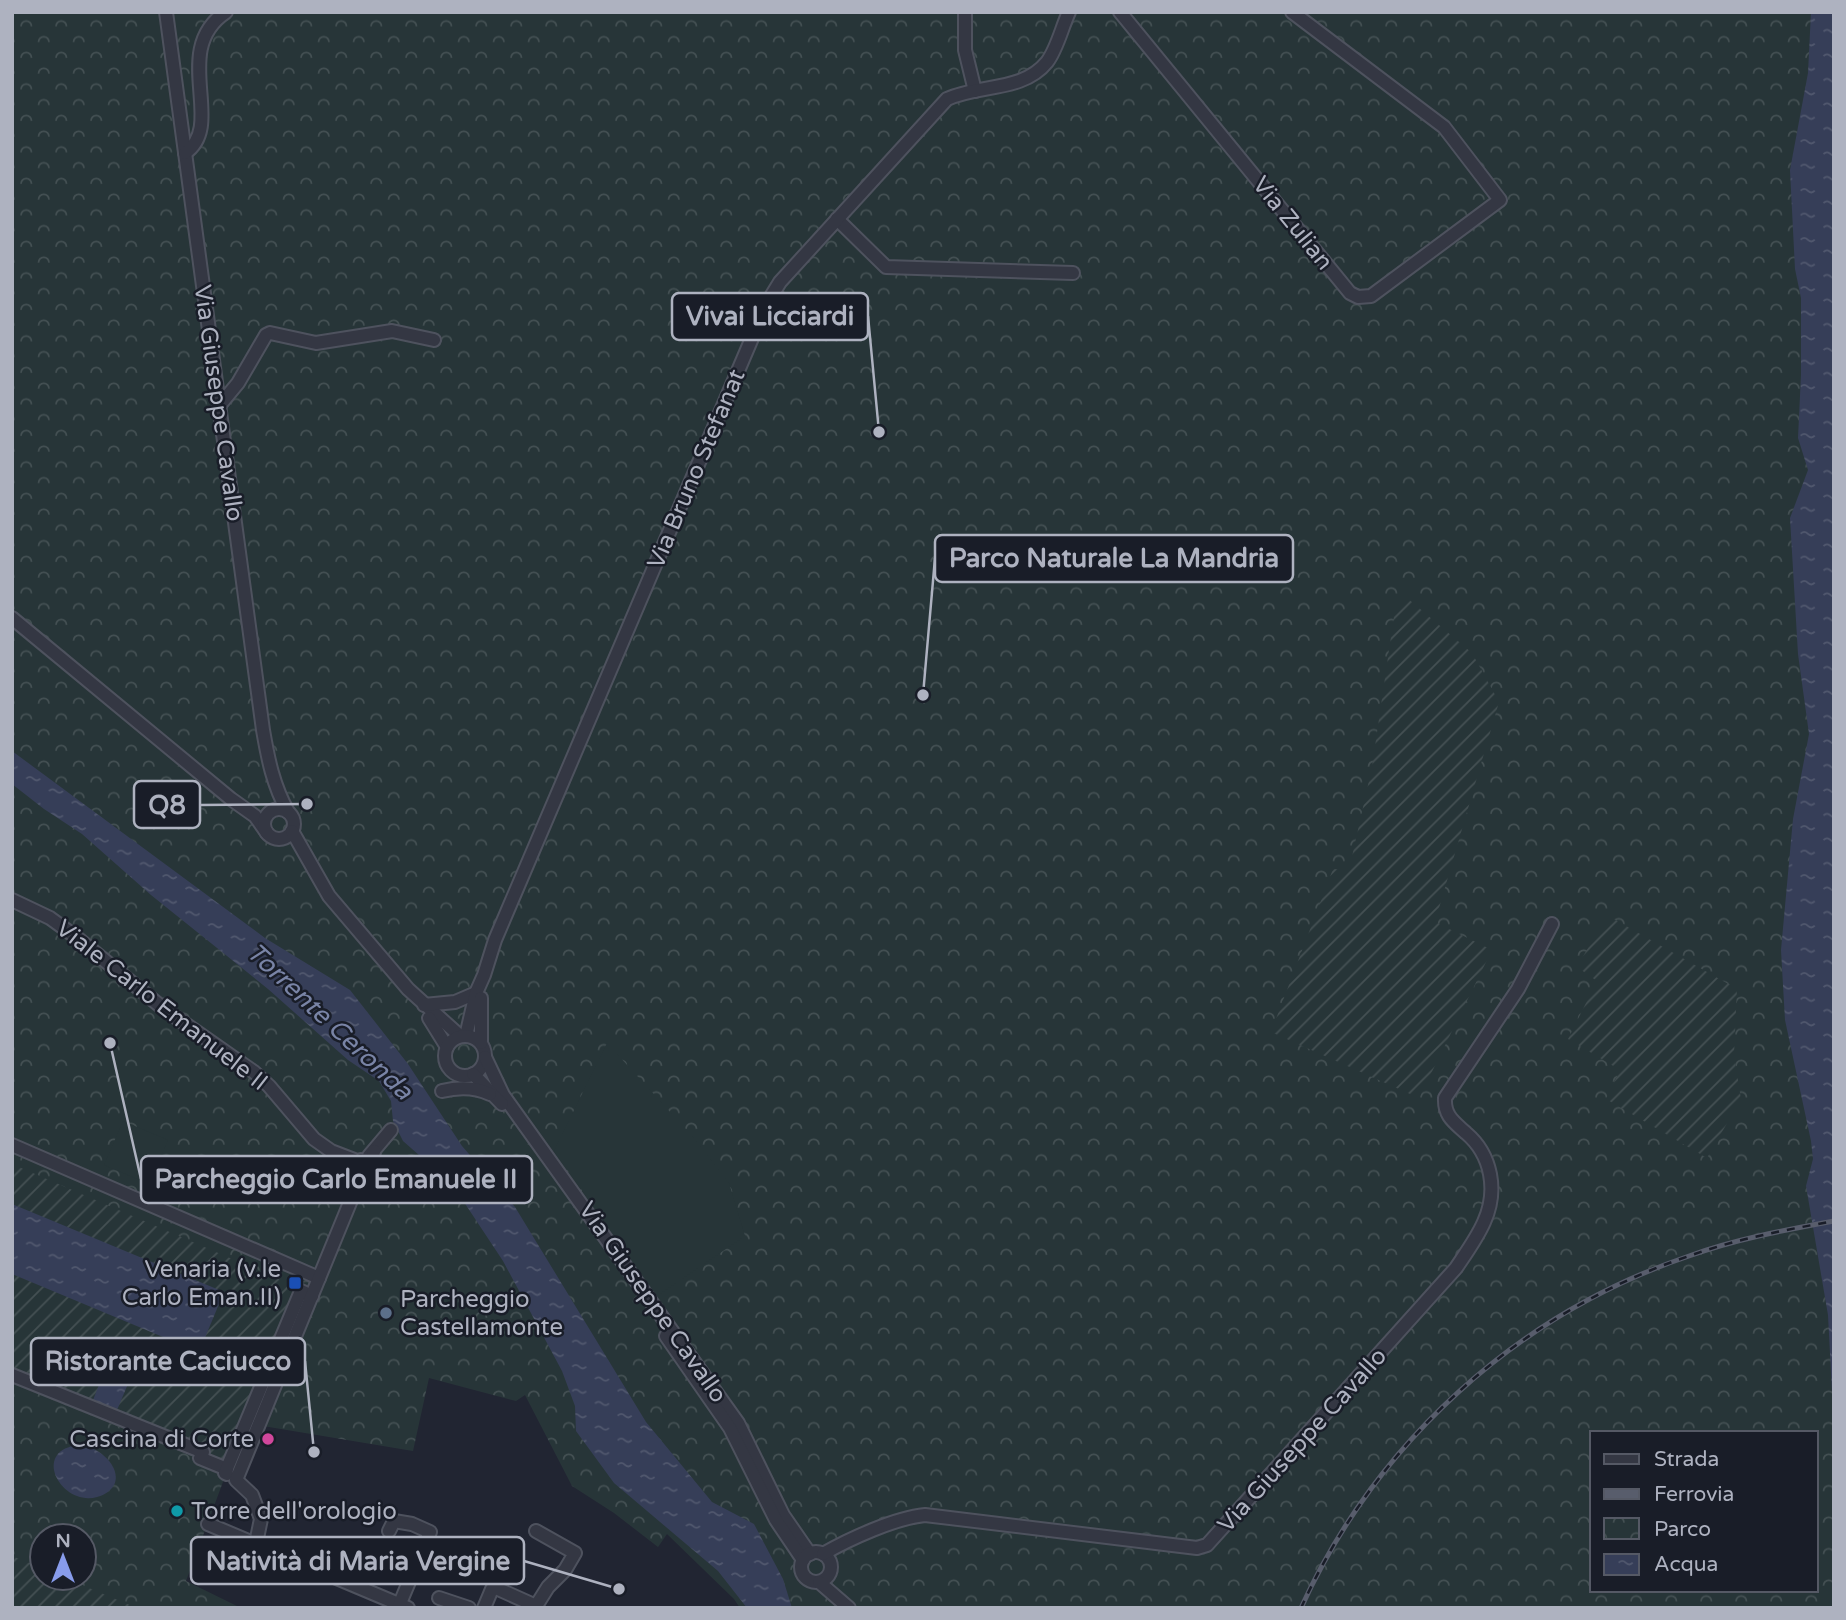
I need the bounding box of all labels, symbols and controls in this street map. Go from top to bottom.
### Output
street label: Via Zulian [1246,171,1339,276]
street label: Via Giuseppe Cavallo [188,283,249,523]
callout: Vivai Licciardi [672,293,868,340]
text: Vivai Licciardi [686,301,854,332]
street label: Via Bruno Stefanat [641,365,752,573]
callout: Parco Naturale La Mandria [935,535,1293,582]
text: Parco Naturale La Mandria [949,543,1279,574]
callout: Q8 [134,781,200,828]
text: Q8 [148,790,186,821]
street label: Viale Carlo Emanuele II [50,914,273,1097]
water label: Torrente Ceronda [240,937,420,1107]
callout: Parcheggio Carlo Emanuele II [141,1156,532,1203]
text: Parcheggio Carlo Emanuele II [155,1164,517,1195]
street label: Via Giuseppe Cavallo [572,1196,733,1408]
place label: Venaria (v.le Carlo Eman.II) [122,1255,281,1312]
marker: Venaria (v.le Carlo Eman.II) [287,1275,303,1291]
place label: Parcheggio Castellamonte [400,1285,563,1342]
marker: Parcheggio Castellamonte [378,1305,394,1321]
callout: Ristorante Caciucco [31,1338,305,1385]
street label: Via Giuseppe Cavallo [1212,1342,1393,1539]
text: Ristorante Caciucco [45,1346,291,1377]
place label: Cascina di Corte [69,1425,254,1454]
marker: Cascina di Corte [260,1431,276,1447]
legend [1590,1431,1818,1592]
text: Strada [1654,1447,1719,1472]
text: Ferrovia [1654,1482,1734,1507]
place label: Torre dell'orologio [191,1497,397,1526]
marker: Torre dell'orologio [169,1503,185,1519]
text: Parco [1654,1517,1711,1542]
north arrow [28,1522,98,1592]
text: N [55,1530,71,1552]
callout: Natività di Maria Vergine [191,1537,524,1584]
text: Natività di Maria Vergine [206,1546,511,1577]
text: Acqua [1654,1552,1718,1577]

